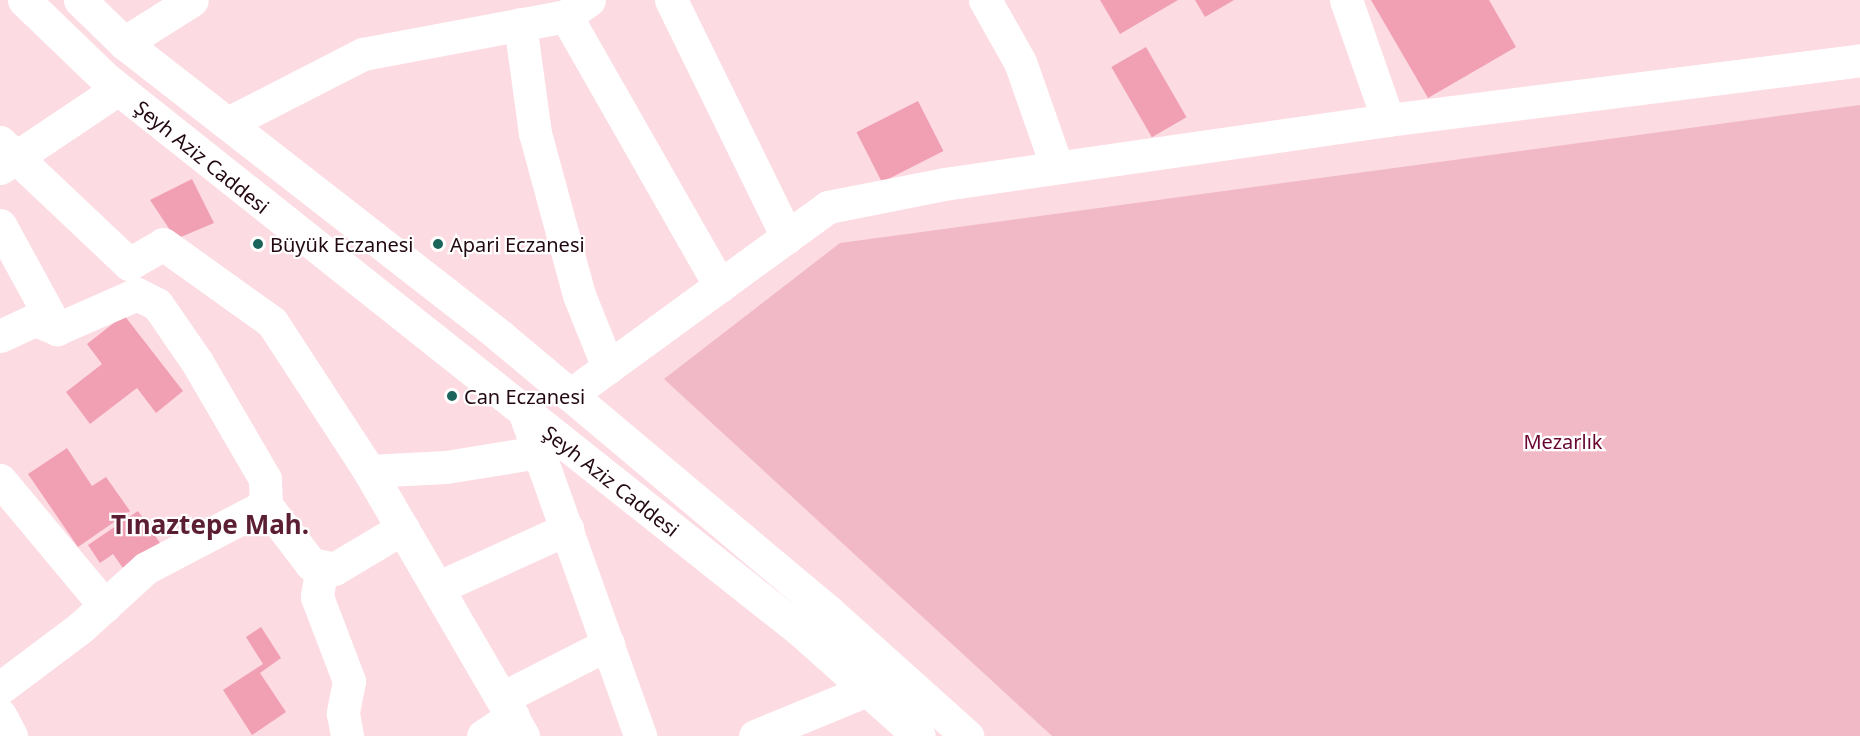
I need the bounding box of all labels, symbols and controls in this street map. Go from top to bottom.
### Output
street label: Şeyh Aziz Caddesi [130,95,274,219]
place label: Büyük Eczanesi [270,232,414,256]
place label: Apari Eczanesi [450,232,585,256]
marker: Büyük Eczanesi [251,237,265,251]
marker: Apari Eczanesi [431,237,445,251]
place label: Can Eczanesi [464,384,585,408]
marker: Can Eczanesi [445,389,459,403]
street label: Şeyh Aziz Caddesi [538,420,684,542]
park label: Mezarlık [1523,429,1603,453]
district label: Tınaztepe Mah. [111,509,309,541]

